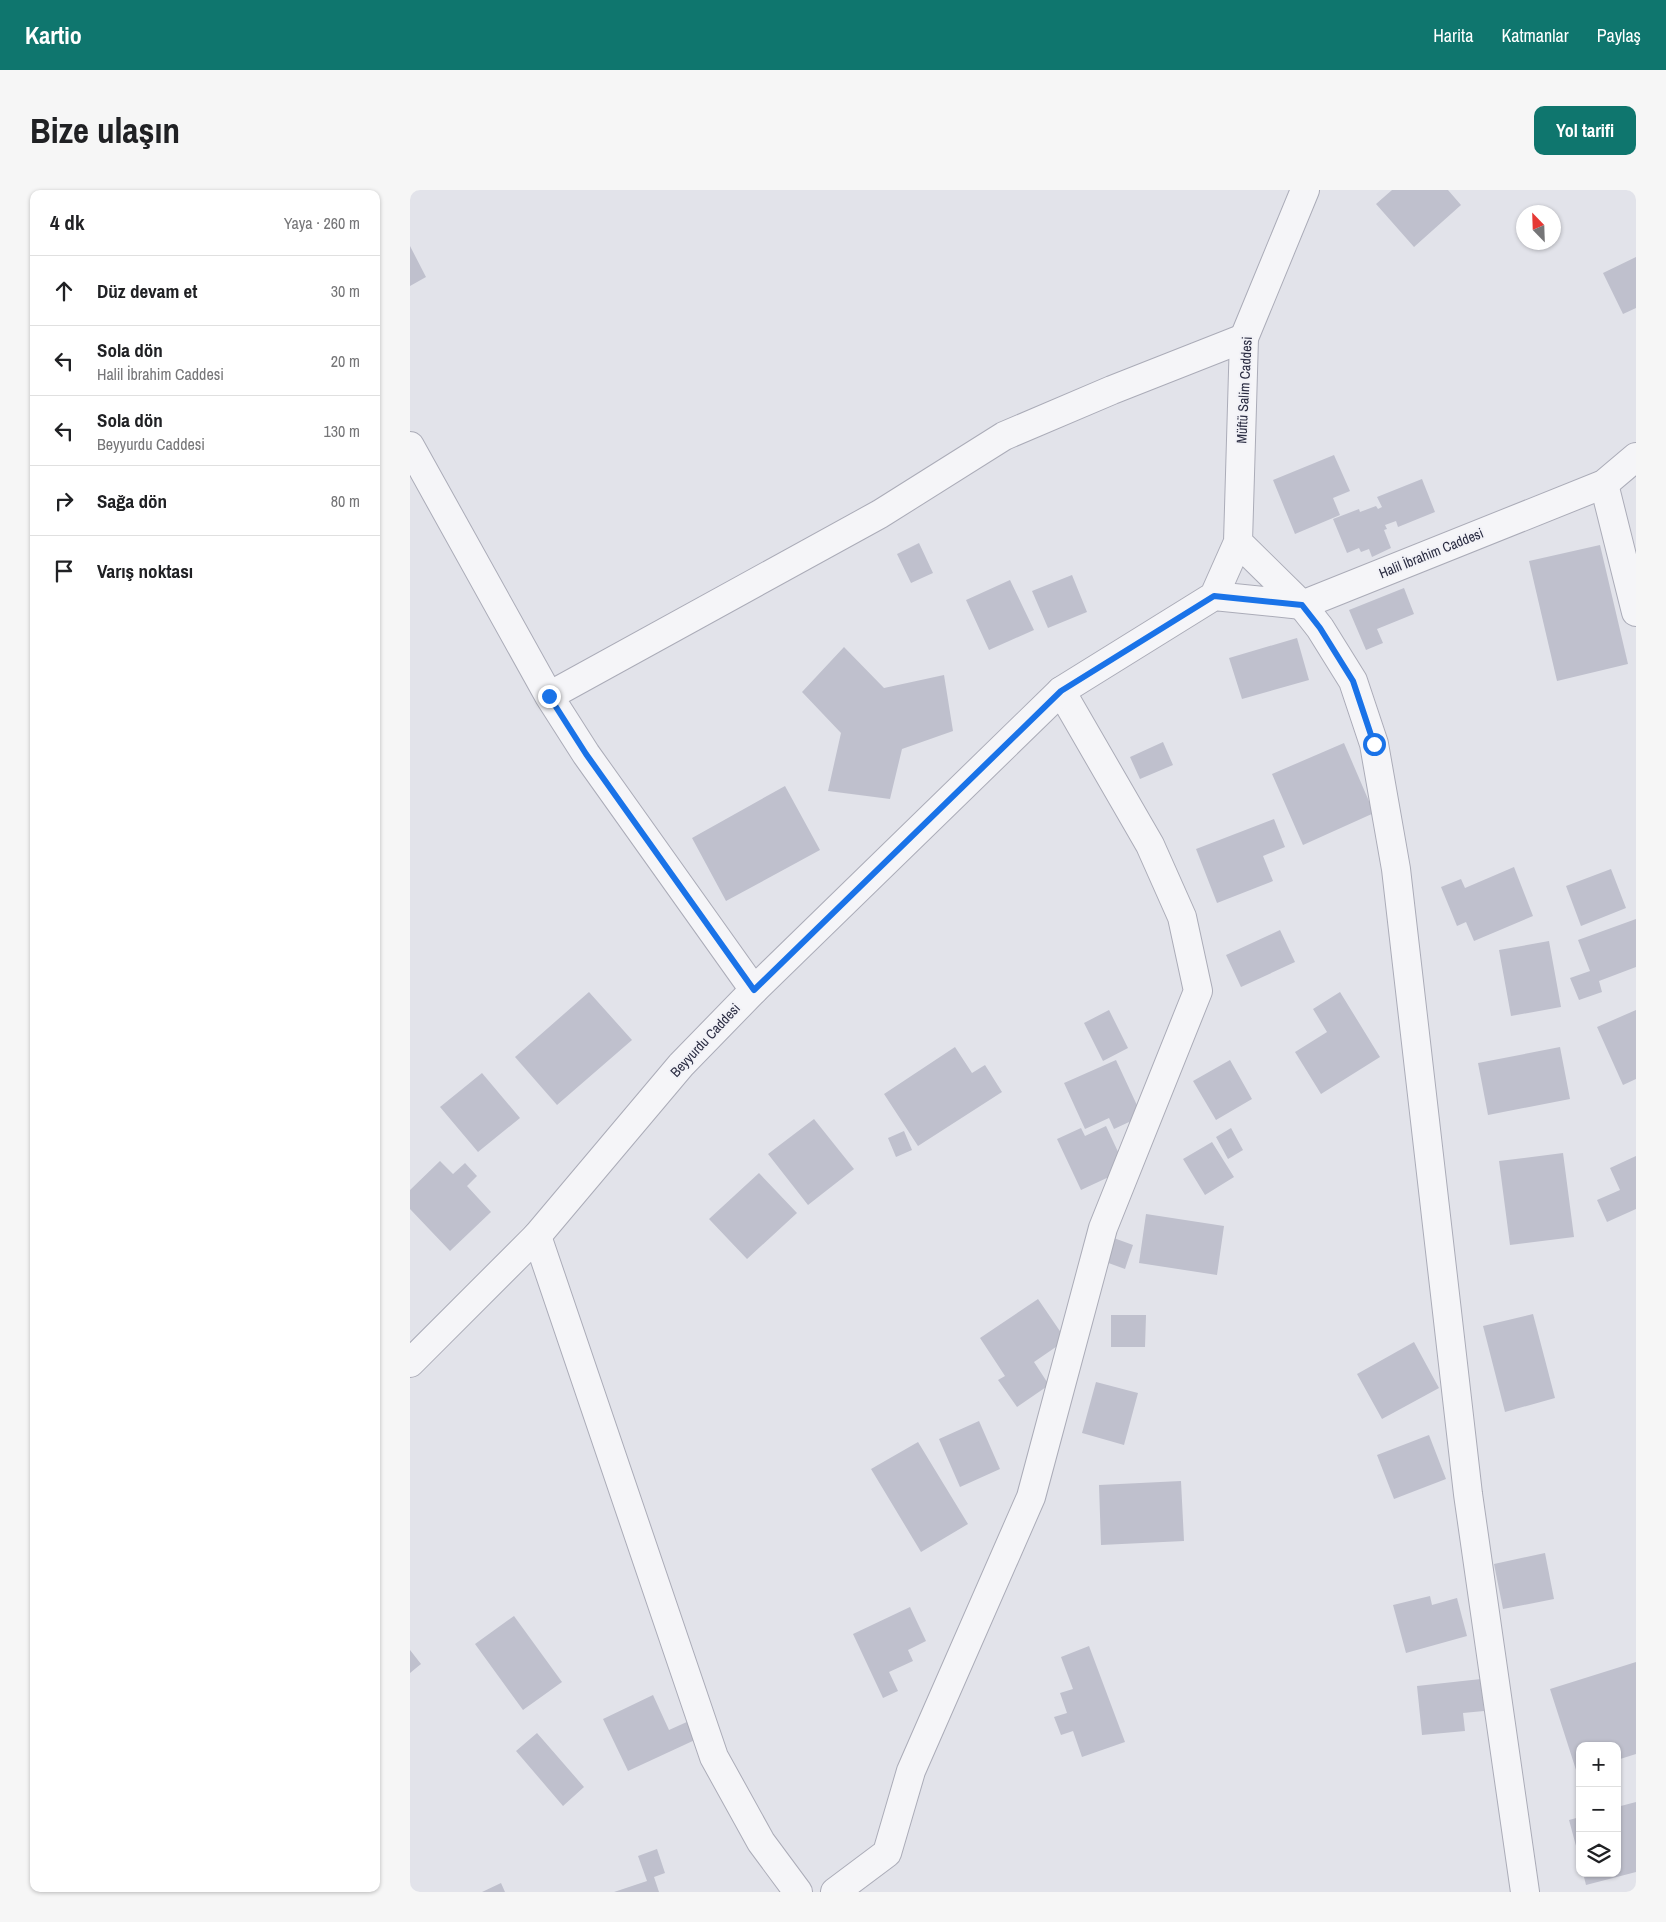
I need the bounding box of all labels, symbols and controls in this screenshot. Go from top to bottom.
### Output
text: Kartio [25,19,82,51]
text: Harita [1433,23,1473,48]
text: Katmanlar [1501,23,1569,48]
text: Paylaş [1597,23,1641,48]
button: Yol tarifi [1534,106,1636,155]
text: Bize ulaşın [30,107,180,154]
north arrow [1516,205,1561,250]
text: 4 dk [50,208,84,237]
text: Yaya · 260 m [284,212,360,234]
icon: ahead [50,277,78,305]
text: Düz devam et [97,278,197,304]
text: 30 m [331,280,360,302]
street label: Müftü Salim Caddesi [1232,336,1256,444]
text: Sola dön [97,337,163,363]
icon: left [50,347,78,375]
text: 20 m [331,350,360,372]
text: Halil İbrahim Caddesi [97,363,224,385]
text: Sola dön [97,407,163,433]
icon: left [50,417,78,445]
text: 130 m [324,420,360,442]
text: Beyyurdu Caddesi [97,433,205,455]
icon: right [50,487,78,515]
text: Sağa dön [97,488,167,514]
text: 80 m [331,490,360,512]
street label: Halil İbrahim Caddesi [1376,524,1486,582]
icon: arrive [50,557,78,585]
text: Varış noktası [97,558,193,584]
route end [538,685,561,708]
route start [1363,733,1386,756]
street label: Beyyurdu Caddesi [666,999,744,1081]
map controls [1576,1742,1621,1877]
button: + [1576,1742,1621,1787]
button: − [1576,1787,1621,1832]
button: layers [1576,1832,1621,1877]

